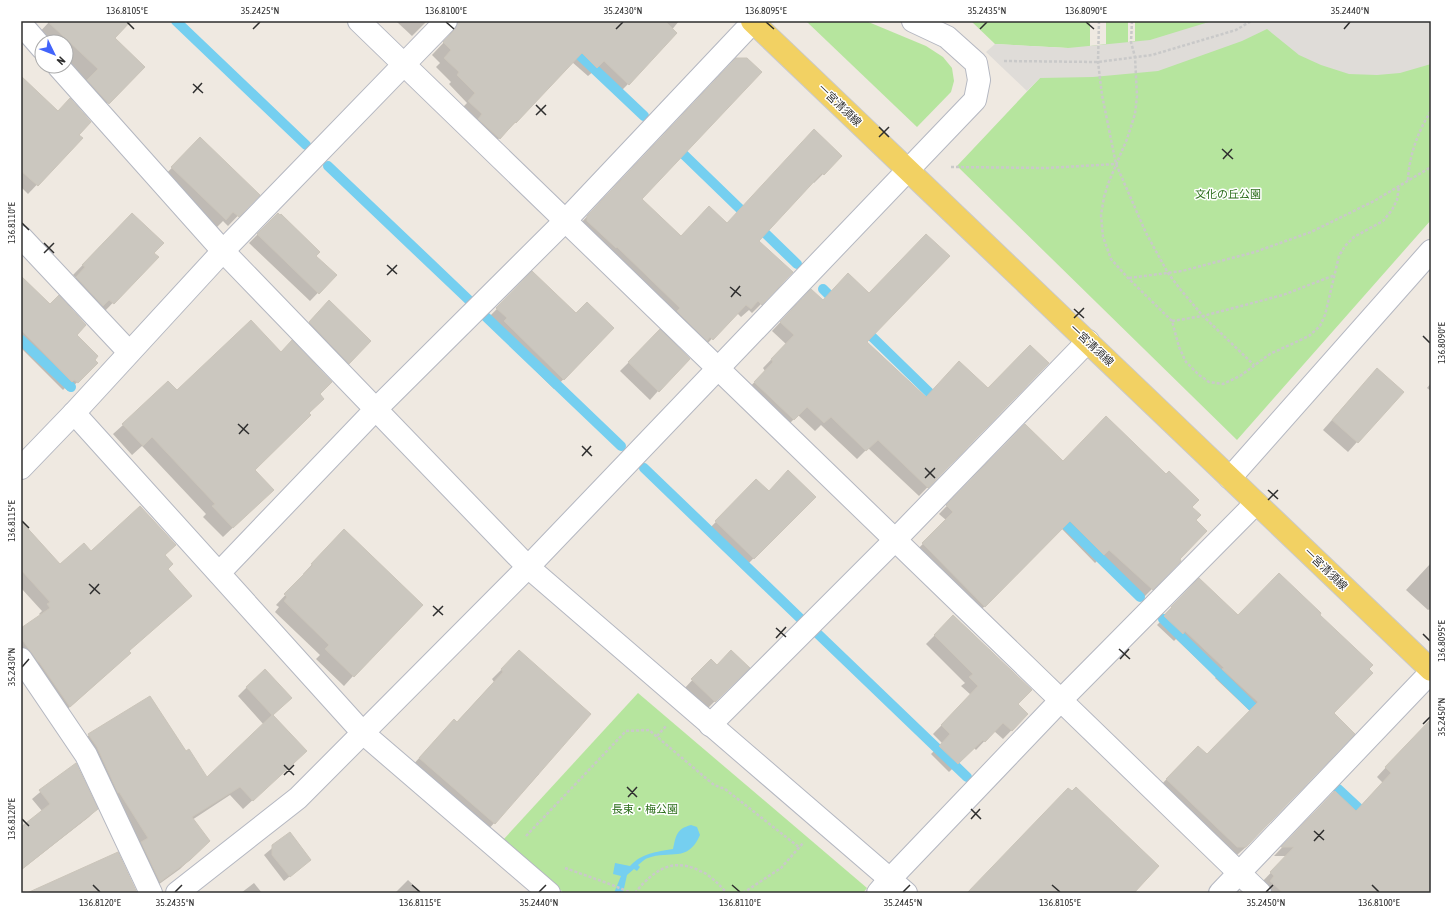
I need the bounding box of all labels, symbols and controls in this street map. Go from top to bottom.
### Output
text: 136.8105°E [106,5,149,16]
text: 35.2425°N [241,5,279,16]
text: 136.8100°E [425,5,468,16]
text: 35.2430°N [604,5,642,16]
text: 136.8095°E [745,5,788,16]
text: 35.2435°N [968,5,1006,16]
text: 136.8090°E [1065,5,1108,16]
text: 35.2440°N [1331,5,1369,16]
north arrow [34,34,74,74]
text: N [55,54,68,67]
street label: 一宮清須線 [816,82,864,128]
park label: 文化の丘公園 [1195,188,1261,200]
text: 136.8110°E [6,201,17,244]
text: 136.8090°E [1436,321,1447,364]
street label: 一宮清須線 [1068,322,1116,368]
text: 136.8115°E [6,499,17,542]
street label: 一宮清須線 [1302,546,1350,592]
text: 136.8095°E [1436,619,1447,662]
text: 35.2430°N [6,648,17,686]
text: 35.2450°N [1436,698,1447,736]
text: 136.8120°E [6,797,17,840]
park label: 長束・梅公園 [612,803,678,815]
text: 136.8120°E [79,897,122,908]
text: 35.2435°N [156,897,194,908]
text: 136.8115°E [399,897,442,908]
text: 35.2440°N [520,897,558,908]
text: 136.8110°E [719,897,762,908]
text: 35.2445°N [884,897,922,908]
text: 136.8105°E [1039,897,1082,908]
text: 35.2450°N [1247,897,1285,908]
text: 136.8100°E [1358,897,1401,908]

